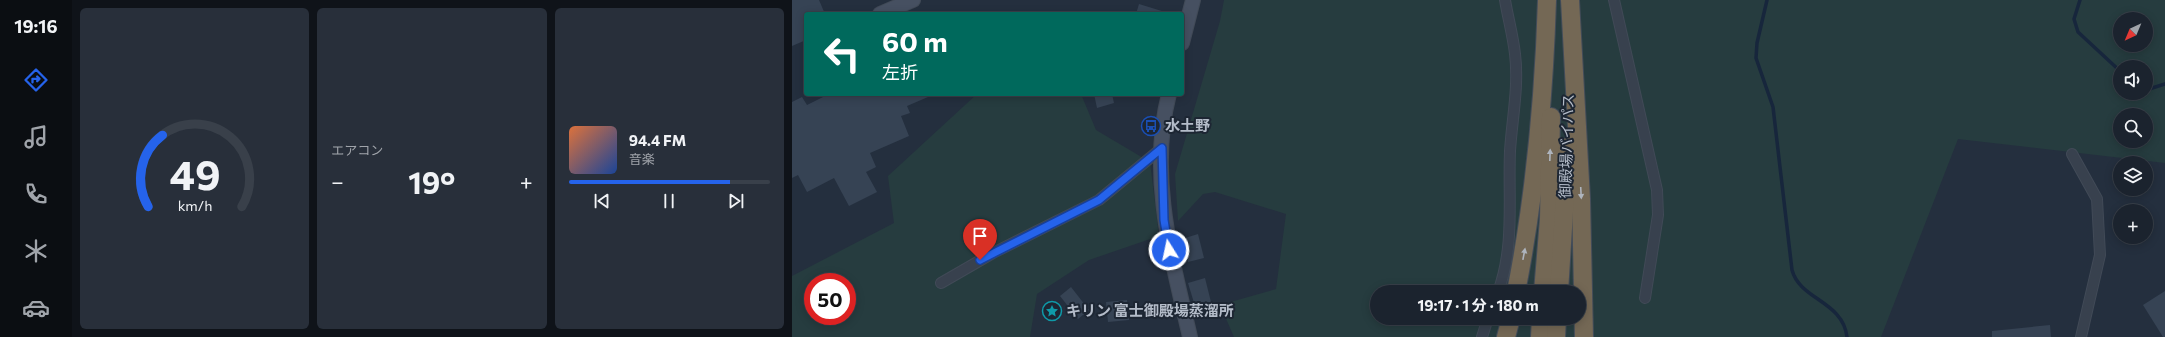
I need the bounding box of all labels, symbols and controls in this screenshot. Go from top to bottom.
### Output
north arrow [2113,12,2153,52]
map controls [2113,12,2153,244]
text: 19:16 [14,15,58,37]
text: 60 m [882,24,948,58]
icon: left [816,28,868,80]
button: sound [2113,60,2153,100]
text: 左折 [882,61,918,83]
icon: directions [22,66,50,94]
street label: 御殿場バイパス [1555,93,1577,199]
button: search [2113,108,2153,148]
bus stop icon: 水土野 [1140,115,1162,137]
place label: 水土野 [1165,116,1210,134]
icon: music [22,123,50,151]
text: 94.4 FM [629,131,686,149]
text: エアコン [331,142,383,158]
text: 49 [169,147,220,198]
one-way arrow [1547,149,1554,161]
text: 音楽 [629,151,655,167]
button: layers [2113,156,2153,196]
text: 19° [408,163,455,200]
text: − [331,168,344,195]
text: + [520,168,533,195]
icon: phone [22,180,50,208]
one-way arrow [1577,187,1584,199]
icon: previous [591,190,613,212]
icon: pause [658,190,680,212]
icon: next [725,190,747,212]
text: km/h [177,195,212,213]
button: + [2113,204,2153,244]
pin [963,219,997,260]
icon: arrive [969,225,991,247]
position arrow [1148,229,1190,271]
icon: climate [22,237,50,265]
one-way arrow [1521,248,1527,260]
speed limit sign: 50 [804,273,856,325]
icon: car [22,294,50,322]
text: 19:17 · 1 分 · 180 m [1417,296,1539,314]
place icon: キリン 富士御殿場蒸溜所 [1041,300,1063,322]
place label: キリン 富士御殿場蒸溜所 [1066,301,1234,319]

